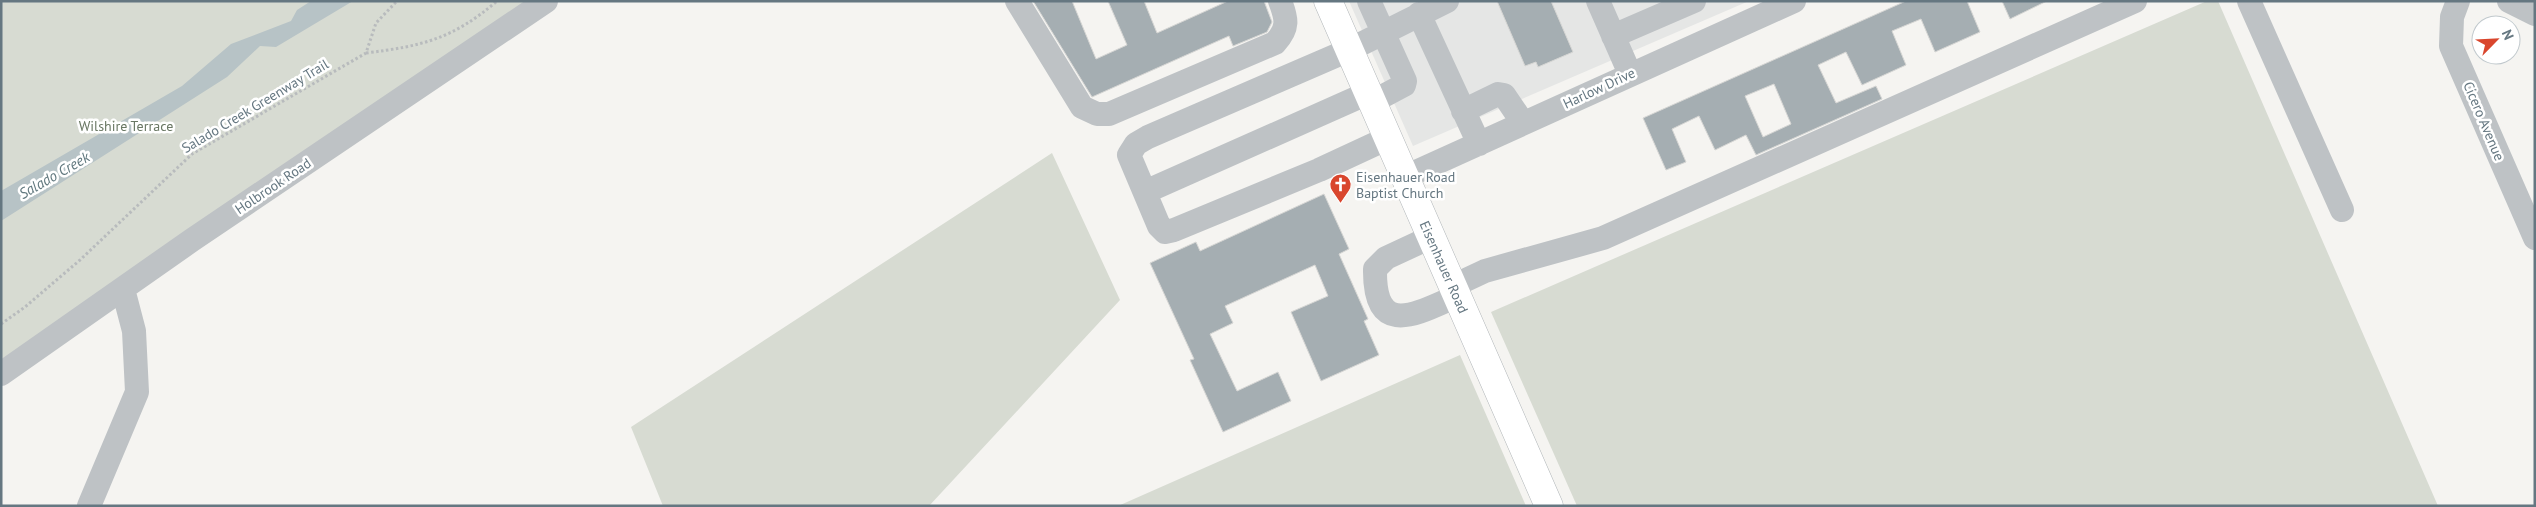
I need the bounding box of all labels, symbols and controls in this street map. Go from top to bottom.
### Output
north arrow [2471,15,2521,65]
text: N [2498,27,2518,43]
street label: Salado Creek Greenway Trail [178,55,332,157]
street label: Harlow Drive [1560,63,1638,113]
street label: Cicero Avenue [2459,79,2509,163]
park label: Wilshire Terrace [79,117,173,135]
water label: Salado Creek [15,146,94,203]
street label: Holbrook Road [231,154,315,218]
place label: Eisenhauer Road Baptist Church [1356,168,1455,202]
church icon: Eisenhauer Road Baptist Church [1328,173,1352,204]
street label: Eisenhauer Road [1416,218,1472,316]

